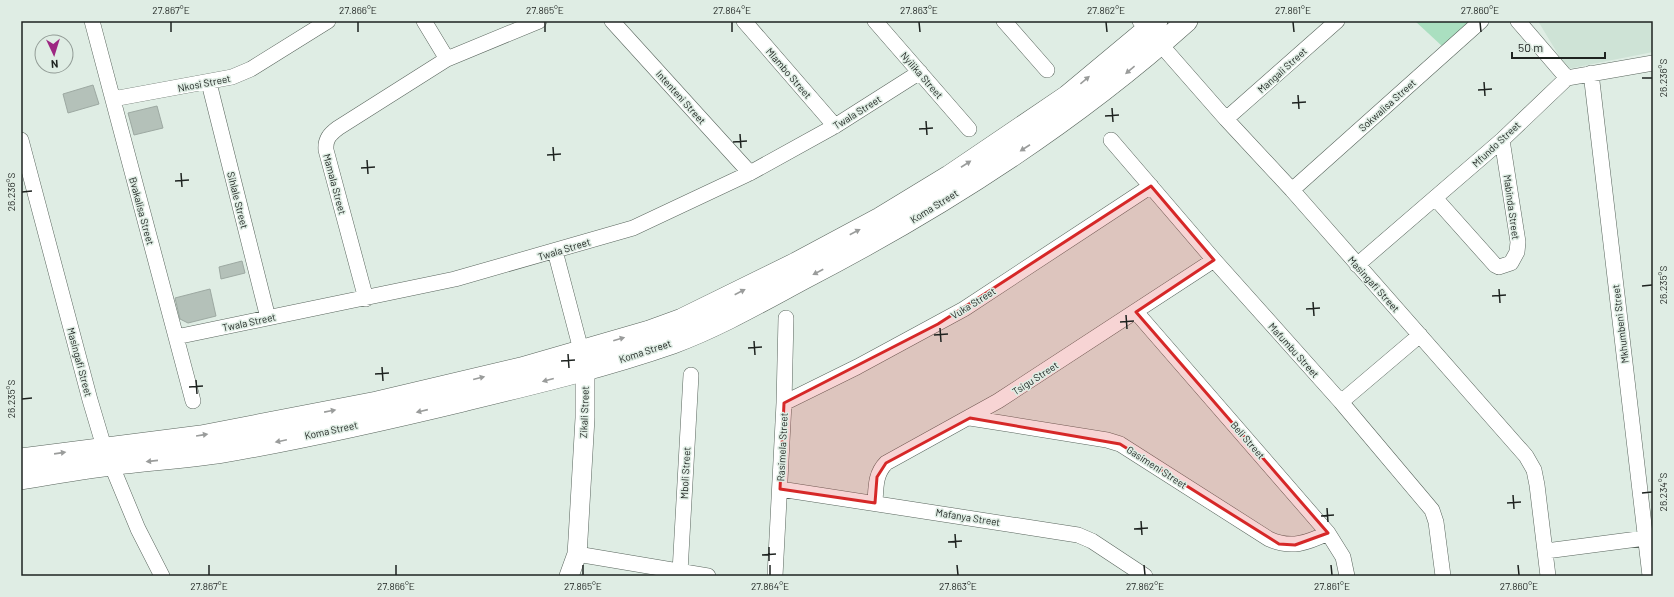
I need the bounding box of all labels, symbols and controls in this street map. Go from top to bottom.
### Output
text: 27.867°E [152,4,190,16]
text: 27.866°E [339,4,377,16]
text: 27.865°E [526,4,564,16]
text: 27.864°E [713,4,751,16]
text: 27.863°E [900,4,938,16]
text: 27.862°E [1087,4,1125,16]
text: 27.861°E [1275,4,1311,16]
text: 27.860°E [1461,4,1499,16]
north arrow [34,34,74,74]
scale bar [1512,34,1605,60]
text: 50 m [1518,40,1543,54]
street label: Mangali Street [1255,44,1309,95]
street label: Mlambo Street [764,45,814,101]
street label: Nyilika Street [898,49,946,101]
text: N [51,58,59,71]
text: 26.236°S [1657,59,1669,97]
one-way arrow [1124,65,1135,74]
street label: Intenteni Street [654,68,709,127]
street label: Nkosi Street [176,72,232,94]
one-way arrow [1080,76,1091,85]
street label: Sokwalisa Street [1356,76,1418,134]
street label: Twala Street [831,92,883,131]
street label: Mfundo Street [1469,118,1523,169]
one-way arrow [1020,144,1031,151]
street label: Mamala Street [321,152,349,216]
one-way arrow [961,160,971,168]
street label: Sihlale Street [225,170,251,230]
text: 26.236°S [5,173,17,211]
street label: Mabinda Street [1502,174,1523,241]
street label: Bvakalisa Street [127,176,157,247]
street label: Koma Street [908,186,960,225]
one-way arrow [849,228,861,235]
street label: Twala Street [536,235,592,263]
street label: Masingafi Street [1346,254,1402,315]
text: 26.235°S [1657,266,1669,304]
one-way arrow [812,269,824,275]
street label: Vuka Street [948,284,998,321]
street label: Mkhumbeni Street [1609,284,1631,364]
one-way arrow [734,289,745,295]
street label: Twala Street [221,310,277,334]
street label: Mafumbu Street [1266,320,1322,380]
street label: Masingafi Street [65,326,95,398]
one-way arrow [613,336,625,342]
street label: Koma Street [617,337,673,365]
street label: Tsigu Street [1010,358,1061,397]
one-way arrow [473,375,486,381]
one-way arrow [542,377,554,383]
text: 26.235°S [5,380,17,418]
street label: Zikali Street [577,385,591,438]
one-way arrow [324,407,336,413]
one-way arrow [415,408,427,414]
street label: Rasimela Street [774,412,790,482]
street label: Koma Street [303,418,359,441]
street label: Beli Street [1228,419,1268,461]
one-way arrow [196,432,208,438]
one-way arrow [275,438,287,444]
street label: Gasimeni Street [1125,443,1190,491]
street label: Mboli Street [678,446,692,499]
one-way arrow [54,450,66,456]
one-way arrow [146,457,158,464]
text: 26.234°S [1657,472,1669,511]
street label: Mafanya Street [935,506,1001,528]
text: 27.867°E [190,580,228,592]
text: 27.866°E [377,580,415,592]
text: 27.865°E [564,580,602,592]
text: 27.864°E [751,580,789,592]
text: 27.863°E [939,580,977,592]
text: 27.862°E [1126,580,1164,592]
text: 27.861°E [1314,580,1350,592]
text: 27.860°E [1500,580,1538,592]

